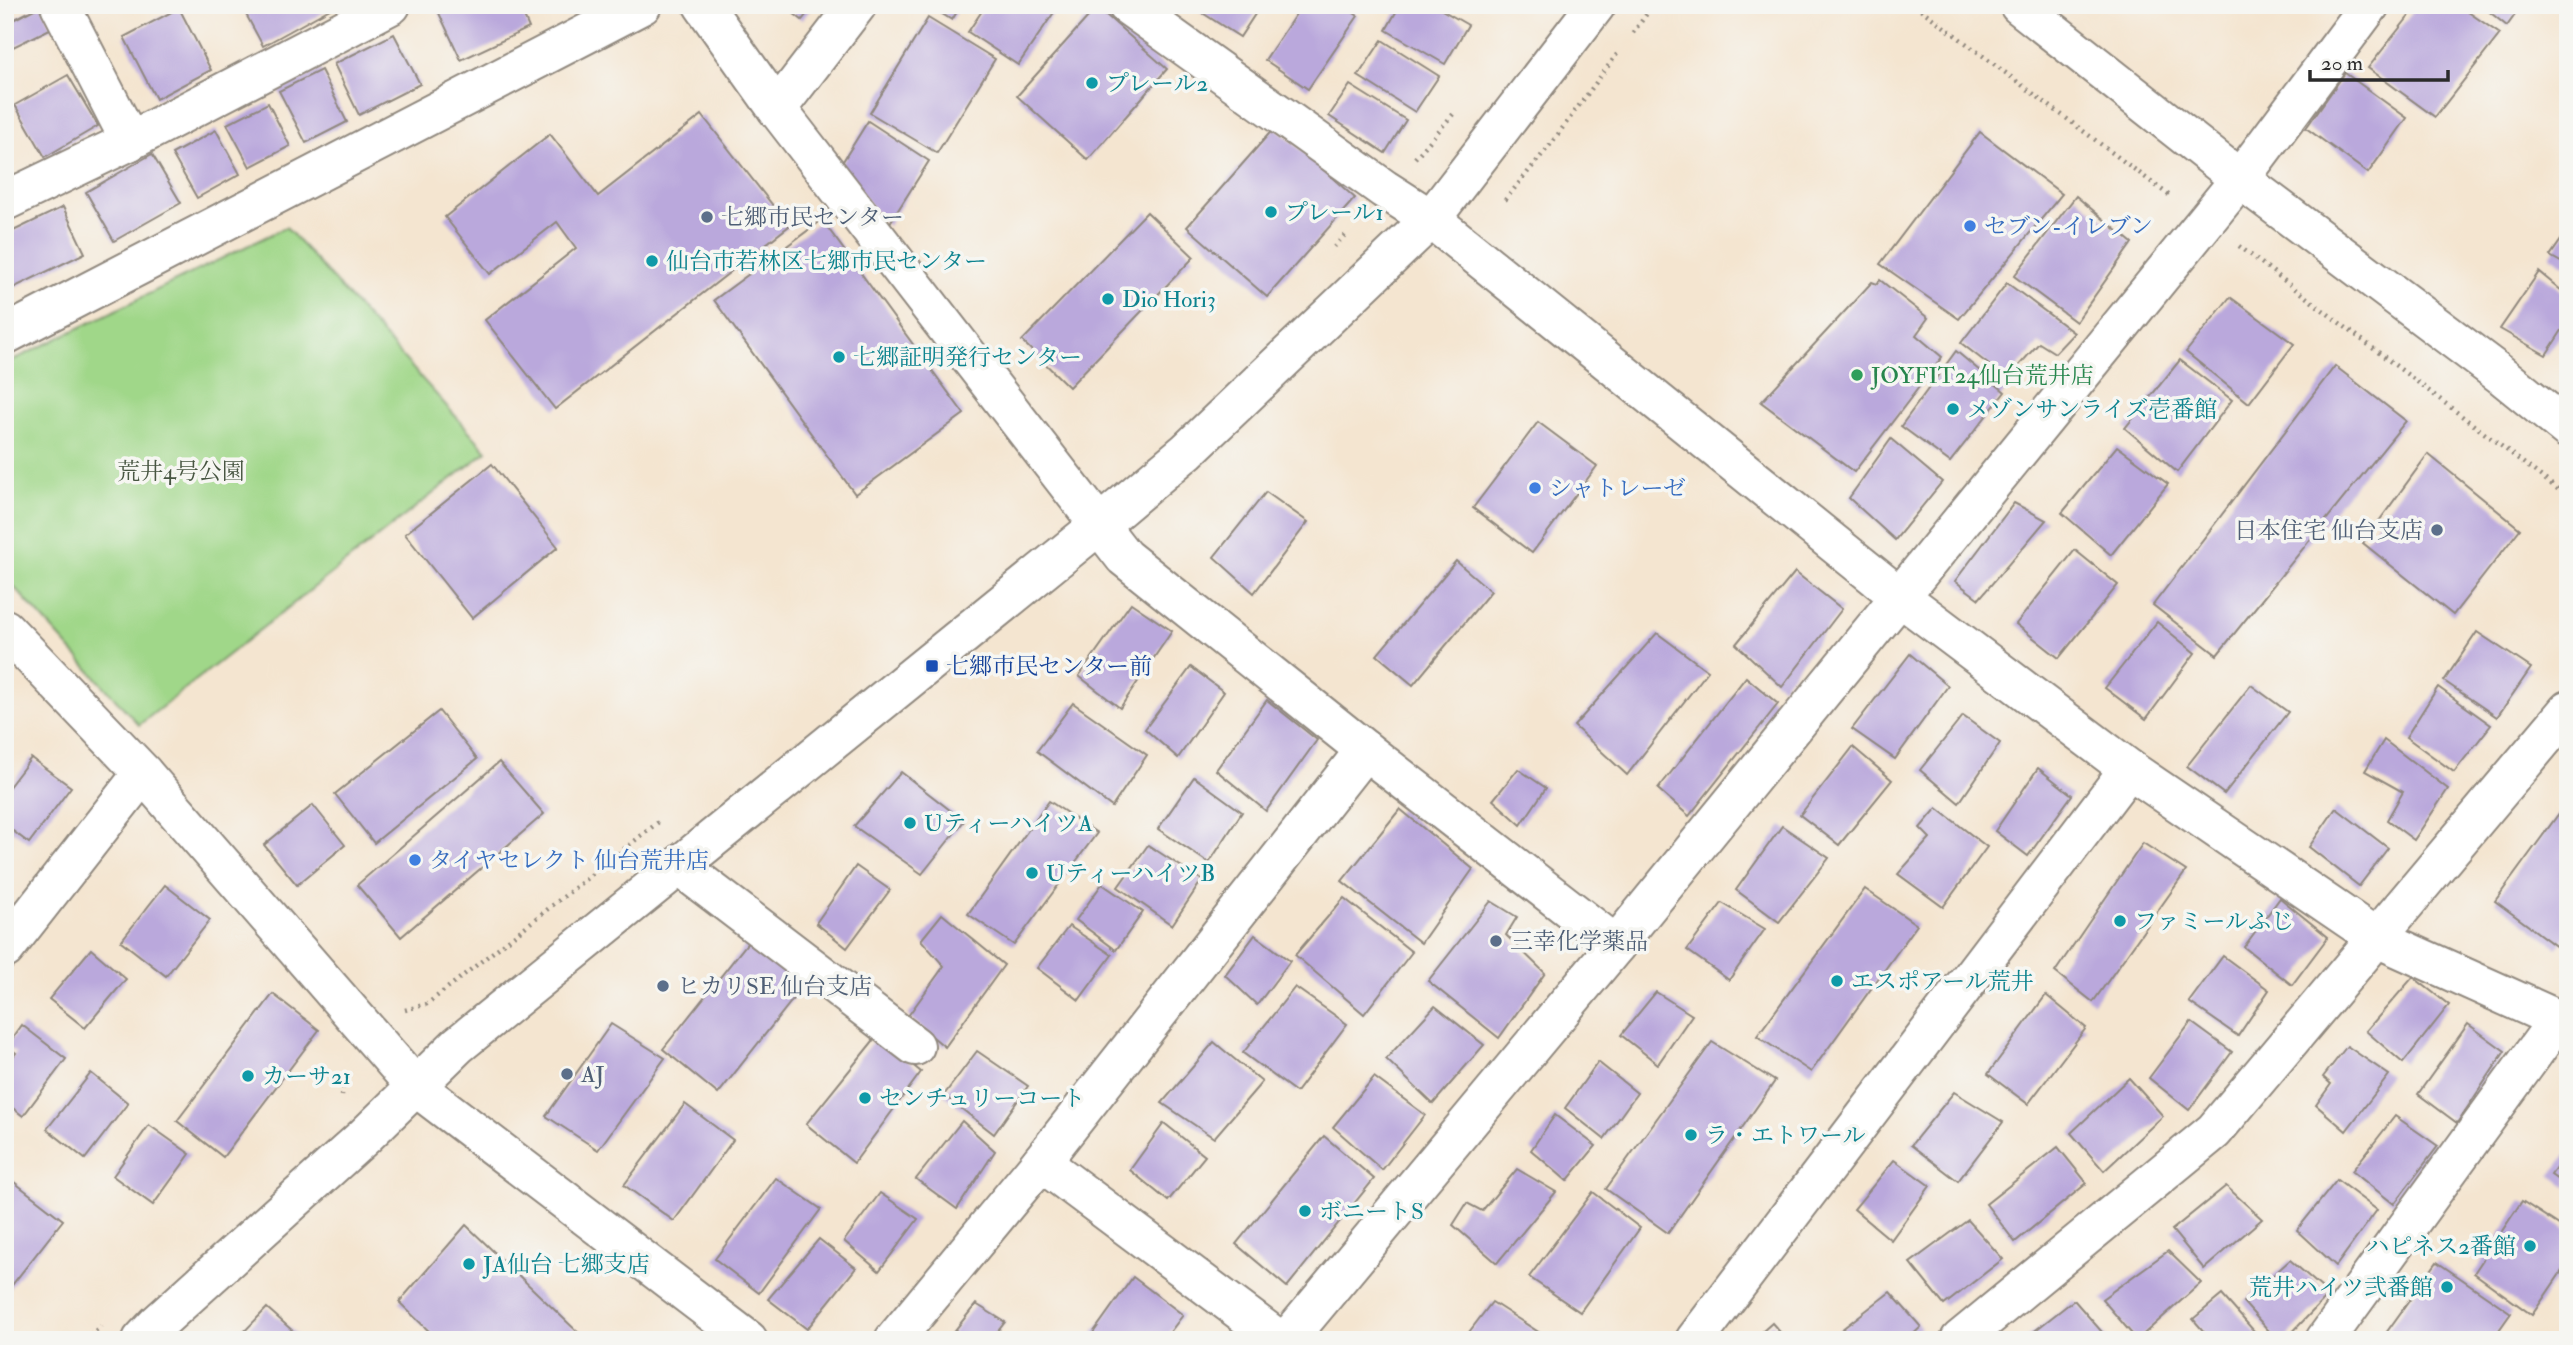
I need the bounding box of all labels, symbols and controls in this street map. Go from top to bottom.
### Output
scale bar [2310,38,2449,82]
text: 20 m [2321,50,2363,77]
place label: プレール2 [1106,69,1208,98]
marker: プレール2 [1084,75,1100,91]
place label: プレール1 [1285,198,1384,227]
place label: 七郷市民センター [721,203,904,232]
marker: プレール1 [1263,204,1279,220]
marker: 七郷市民センター [699,209,715,225]
place label: セブン-イレブン [1984,212,2153,241]
marker: セブン-イレブン [1962,218,1978,234]
place label: 仙台市若林区七郷市民センター [666,247,987,276]
marker: 仙台市若林区七郷市民センター [644,253,660,269]
place label: Dio Hori3 [1122,285,1216,314]
marker: Dio Hori3 [1100,291,1116,307]
place label: 七郷証明発行センター [853,343,1082,372]
marker: 七郷証明発行センター [831,349,847,365]
place label: JOYFIT24仙台荒井店 [1870,361,2094,390]
marker: JOYFIT24仙台荒井店 [1849,367,1865,383]
place label: メゾンサンライズ壱番館 [1967,395,2217,424]
marker: メゾンサンライズ壱番館 [1945,401,1961,417]
park label: 荒井4号公園 [117,457,245,486]
place label: シャトレーゼ [1549,474,1686,503]
marker: シャトレーゼ [1527,480,1543,496]
place label: 日本住宅 仙台支店 [2234,516,2423,545]
marker: 日本住宅 仙台支店 [2429,522,2445,538]
place label: 七郷市民センター前 [946,652,1152,681]
marker: 七郷市民センター前 [924,658,940,674]
place label: UティーハイツA [924,809,1093,838]
marker: UティーハイツA [902,815,918,831]
place label: タイヤセレクト 仙台荒井店 [429,846,709,875]
marker: タイヤセレクト 仙台荒井店 [407,852,423,868]
place label: UティーハイツB [1046,859,1215,888]
marker: UティーハイツB [1024,865,1040,881]
place label: ファミールふじ [2134,907,2294,936]
marker: ファミールふじ [2112,913,2128,929]
place label: 三幸化学薬品 [1510,927,1648,956]
marker: 三幸化学薬品 [1488,933,1504,949]
place label: エスポアール荒井 [1851,967,2034,996]
place label: ヒカリSE 仙台支店 [677,972,872,1001]
marker: エスポアール荒井 [1829,973,1845,989]
marker: ヒカリSE 仙台支店 [655,978,671,994]
place label: AJ [580,1060,605,1089]
place label: カーサ21 [262,1062,351,1091]
marker: AJ [559,1066,575,1082]
marker: カーサ21 [240,1068,256,1084]
place label: センチュリーコート [879,1084,1085,1113]
marker: センチュリーコート [857,1090,873,1106]
place label: ラ・エトワール [1705,1121,1866,1150]
marker: ラ・エトワール [1683,1127,1699,1143]
place label: ボニートS [1319,1197,1424,1226]
marker: ボニートS [1297,1203,1313,1219]
place label: ハピネス2番館 [2366,1232,2516,1261]
marker: ハピネス2番館 [2522,1238,2538,1254]
place label: JA仙台 七郷支店 [482,1250,650,1279]
marker: JA仙台 七郷支店 [461,1256,477,1272]
place label: 荒井ハイツ弐番館 [2249,1273,2433,1302]
marker: 荒井ハイツ弐番館 [2439,1279,2455,1295]

